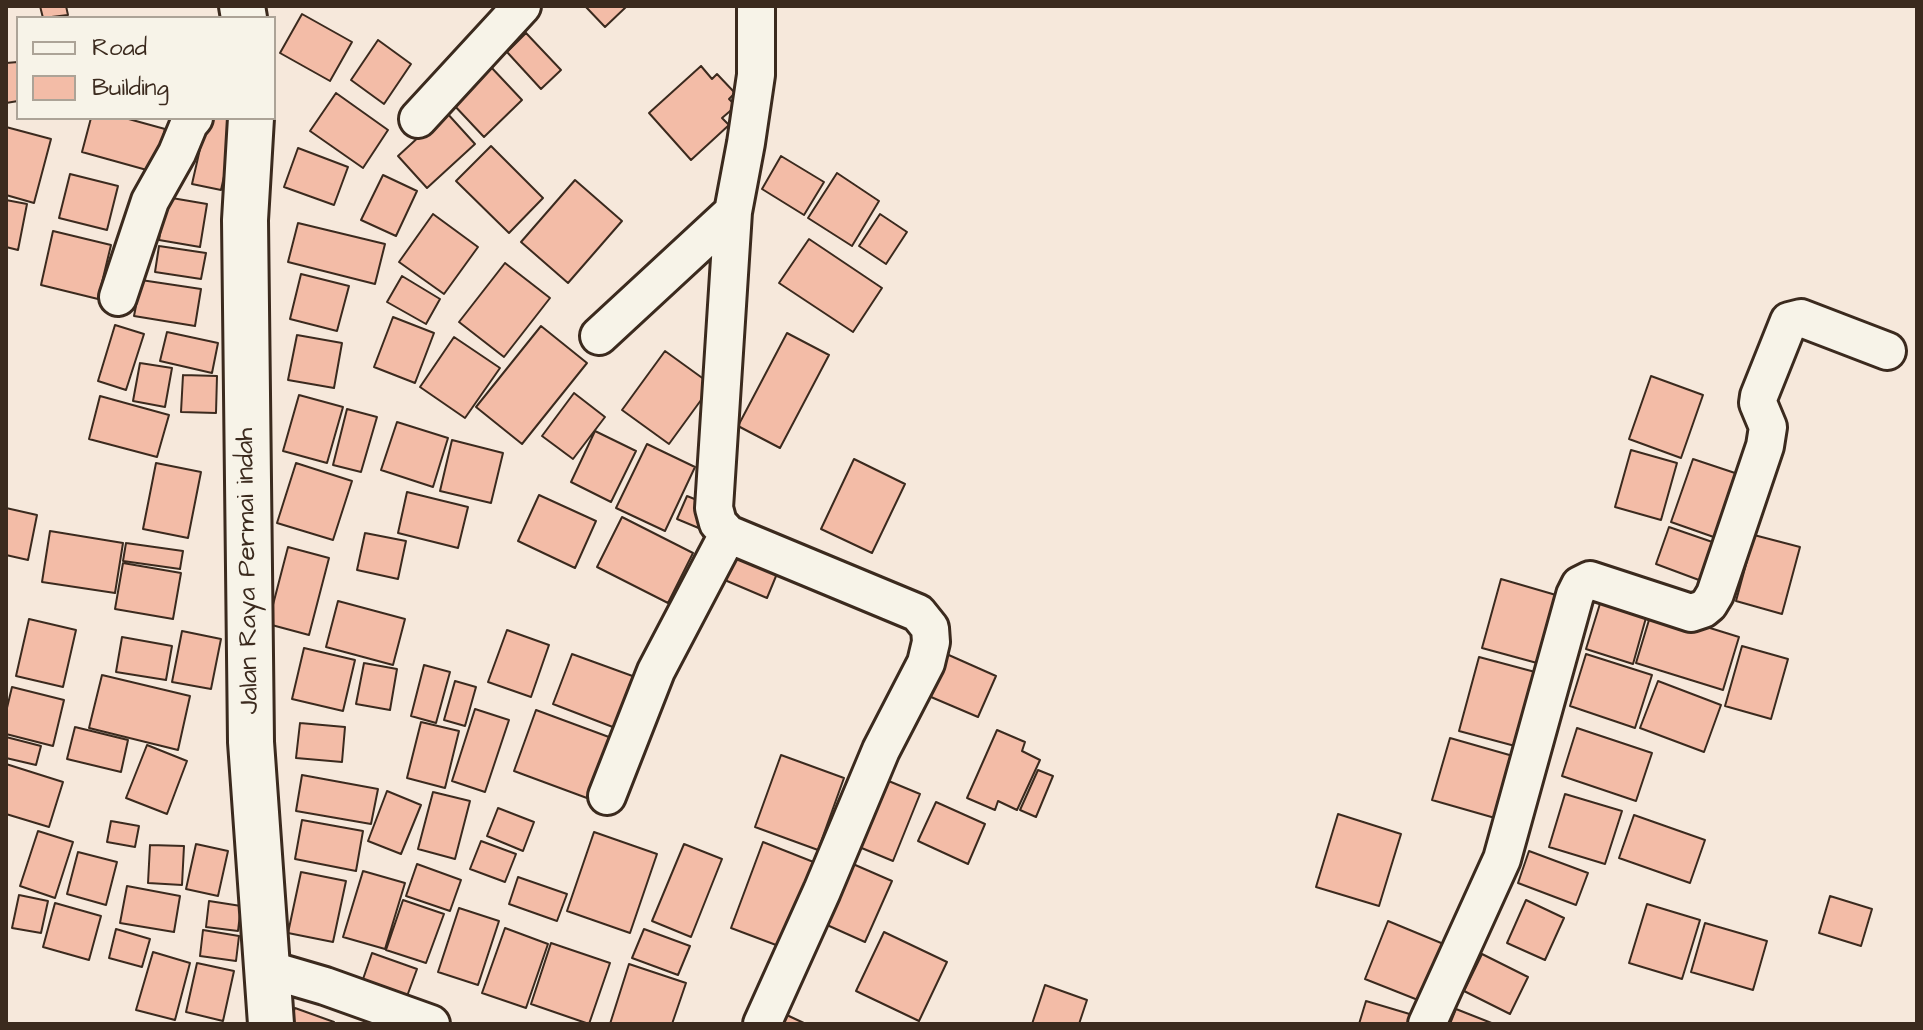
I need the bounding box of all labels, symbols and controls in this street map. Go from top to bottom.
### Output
legend [16,16,276,120]
text: Road [92,31,147,65]
text: Building [92,71,169,105]
street label: Jalan Raya Permai indah [231,427,267,715]

